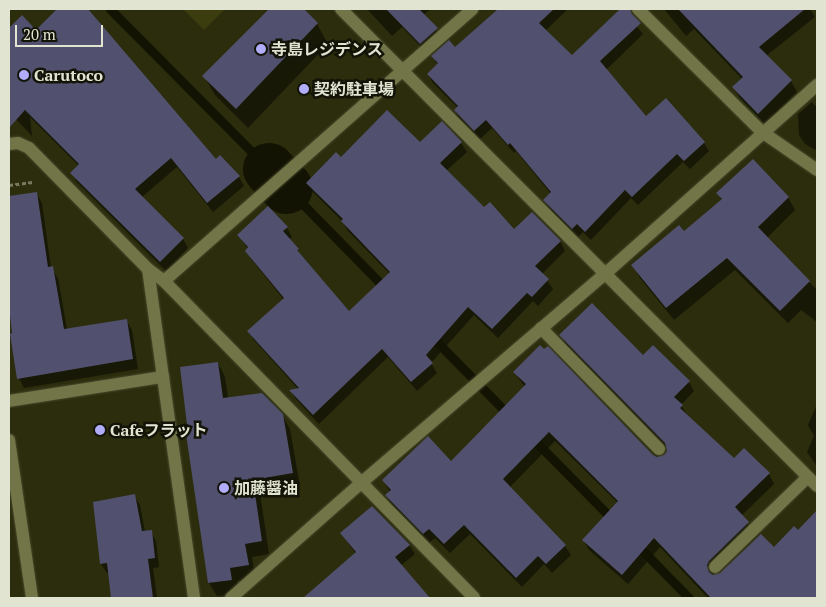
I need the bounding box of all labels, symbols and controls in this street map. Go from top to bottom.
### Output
scale bar [18,15,105,47]
text: 20 m [23,24,56,44]
place label: 寺島レジデンス [271,39,383,59]
marker: 寺島レジデンス [255,43,267,55]
place label: Carutoco [34,65,103,85]
marker: Carutoco [18,69,30,81]
place label: 契約駐車場 [314,79,394,99]
marker: 契約駐車場 [298,83,310,95]
place label: Cafeフラット [110,420,208,440]
marker: Cafeフラット [94,424,106,436]
place label: 加藤醤油 [234,478,298,498]
marker: 加藤醤油 [218,482,230,494]

